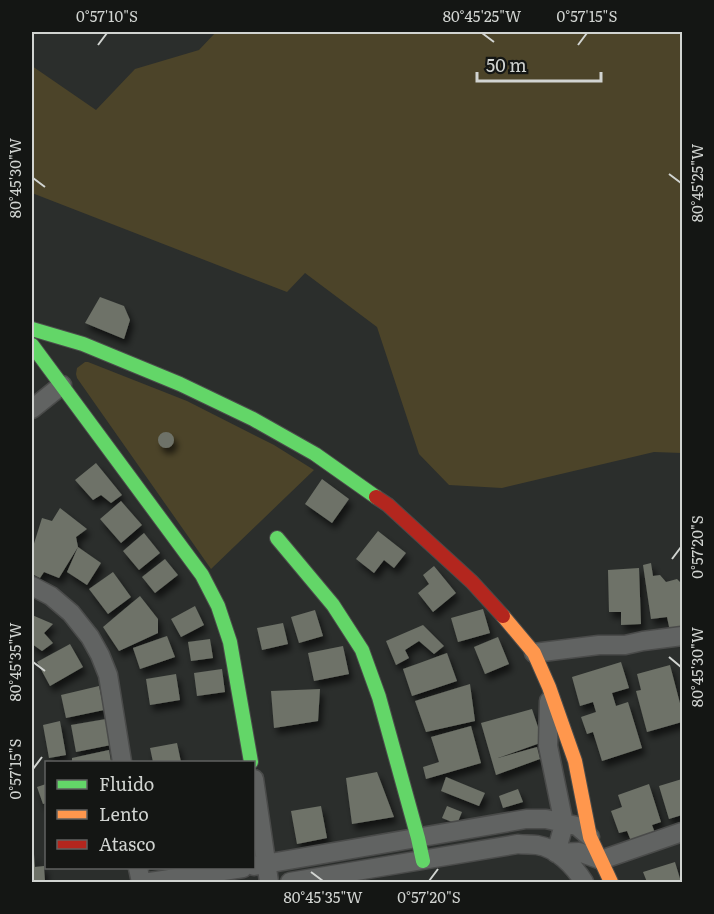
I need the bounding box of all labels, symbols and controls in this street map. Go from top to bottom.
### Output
text: 0°57'10"S [76,4,138,27]
text: 80°45'25"W [443,4,522,27]
text: 0°57'15"S [557,4,617,27]
scale bar [477,45,602,83]
text: 50 m [486,51,527,78]
text: 80°45'30"W [3,137,26,218]
text: 80°45'25"W [685,143,708,222]
text: 0°57'20"S [685,515,708,579]
text: 80°45'35"W [3,622,26,702]
text: 80°45'30"W [685,626,708,707]
text: 0°57'15"S [3,739,26,799]
legend [45,761,255,869]
text: Fluido [99,770,154,797]
text: Lento [99,800,149,827]
text: Atasco [99,830,156,857]
text: 80°45'35"W [283,885,363,908]
text: 0°57'20"S [397,885,461,908]

